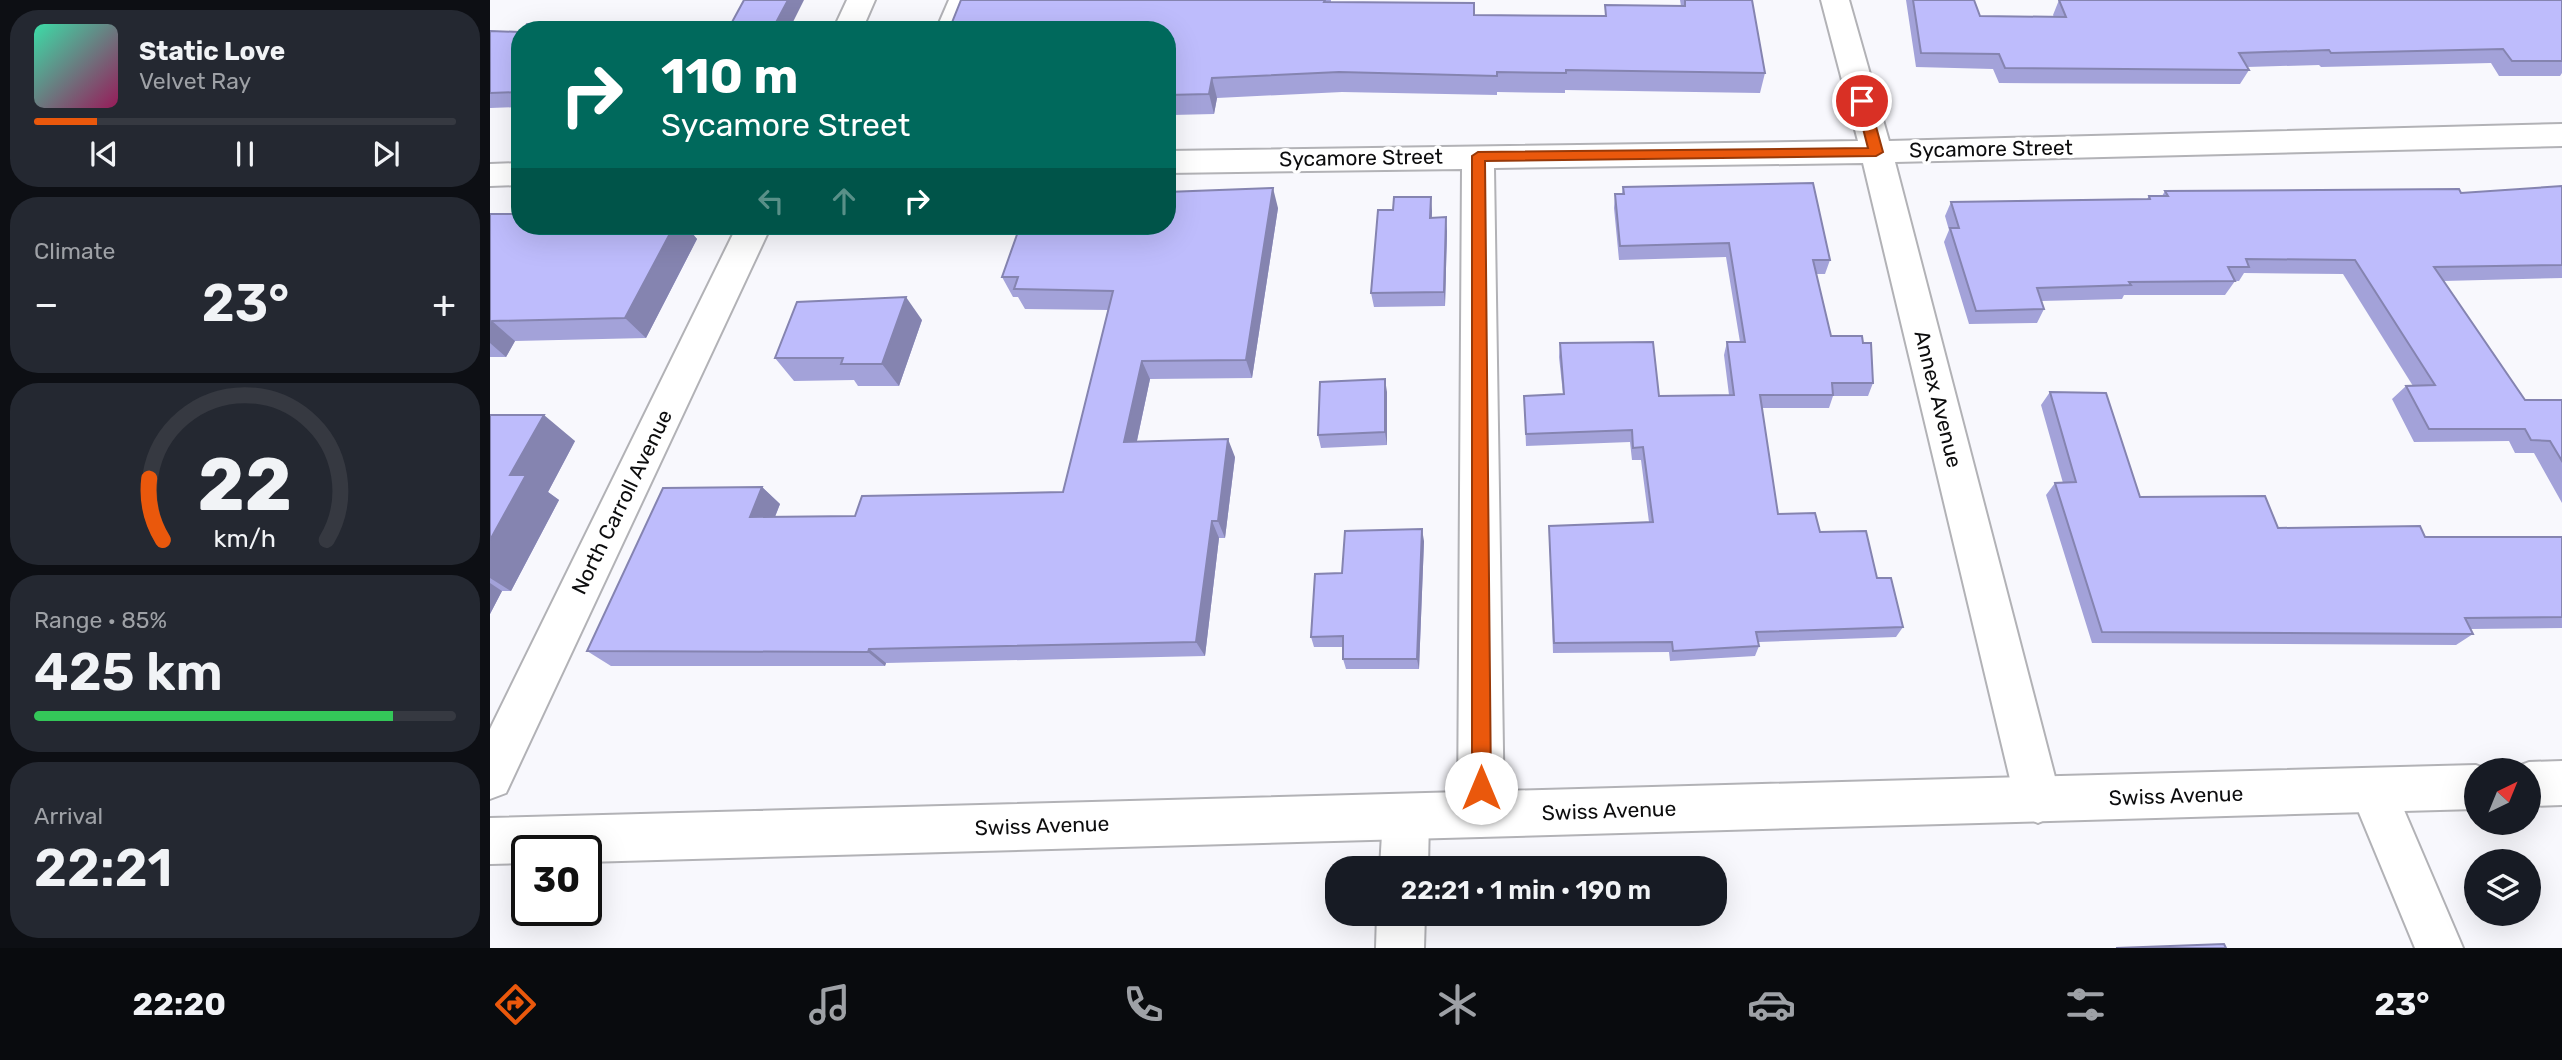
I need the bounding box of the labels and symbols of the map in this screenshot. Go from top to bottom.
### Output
pin [1832,71,1892,131]
street label: Sycamore Street [1909,135,2073,162]
street label: Sycamore Street [1279,144,1443,171]
street label: Annex Avenue [1909,328,1968,470]
street label: North Carroll Avenue [566,405,677,598]
position arrow [1444,751,1518,825]
north arrow [2464,758,2541,835]
street label: Swiss Avenue [2108,781,2244,810]
street label: Swiss Avenue [1541,796,1677,825]
street label: Swiss Avenue [974,811,1110,840]
speed limit sign: 30 [511,835,602,926]

